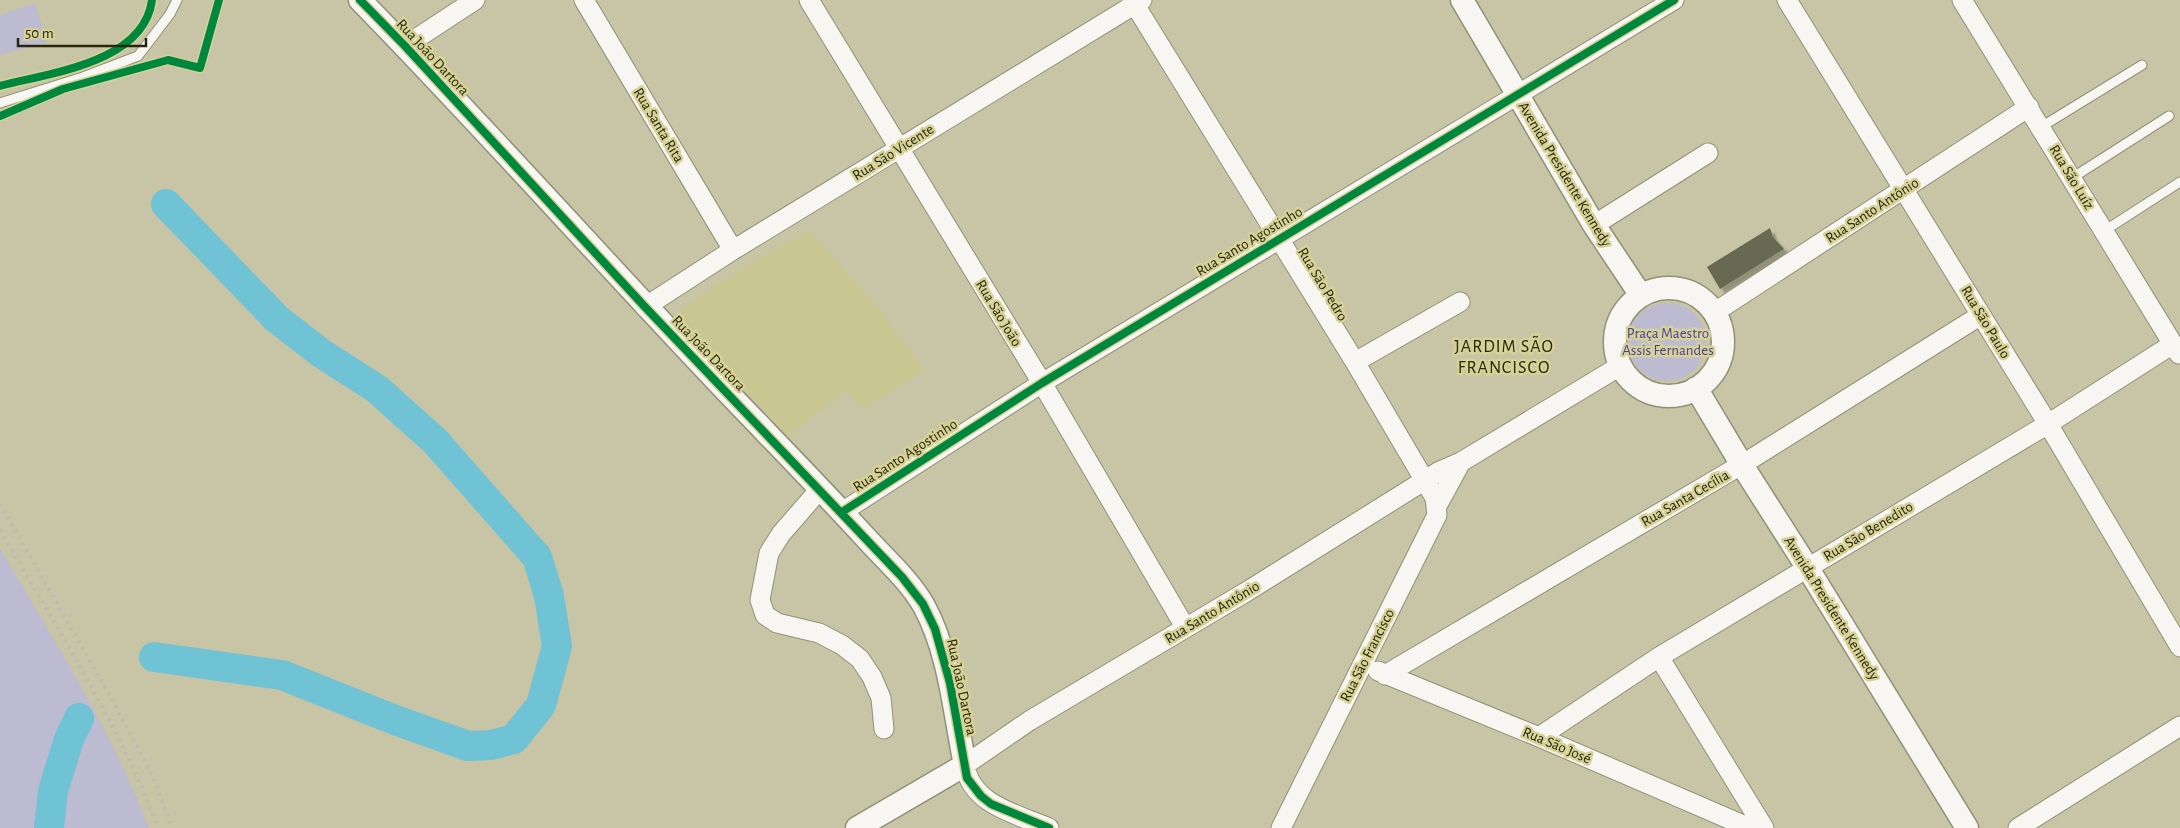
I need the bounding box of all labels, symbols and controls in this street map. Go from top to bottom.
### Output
scale bar [18,15,145,47]
street label: Rua João Dartora [394,16,472,98]
text: 50 m [25,26,54,41]
street label: Rua Santa Rita [630,85,687,165]
street label: Avenida Presidente Kennedy [1515,99,1614,250]
street label: Rua São Vicente [850,121,937,183]
street label: Rua São Luíz [2047,142,2097,212]
street label: Rua Santo Antônio [1823,175,1921,246]
street label: Rua Santo Agostinho [1194,204,1305,279]
street label: Rua São Pedro [1295,245,1350,324]
street label: Rua São João [973,277,1024,349]
street label: Rua São Paulo [1958,283,2013,361]
street label: Rua João Dartora [669,313,748,394]
park label: Praça Maestro Assis Fernandes [1622,326,1714,358]
district label: JARDIM SÃO FRANCISCO [1454,335,1554,377]
street label: Rua Santo Agostinho [850,416,960,495]
street label: Rua Santa Cecília [1639,467,1732,530]
street label: Rua São Benedito [1821,499,1916,564]
street label: Avenida Presidente Kennedy [1781,534,1882,683]
street label: Rua Santo Antônio [1162,578,1262,647]
street label: Rua São Francisco [1338,606,1397,704]
street label: Rua João Dartora [944,637,979,737]
street label: Rua São José [1520,724,1593,767]

